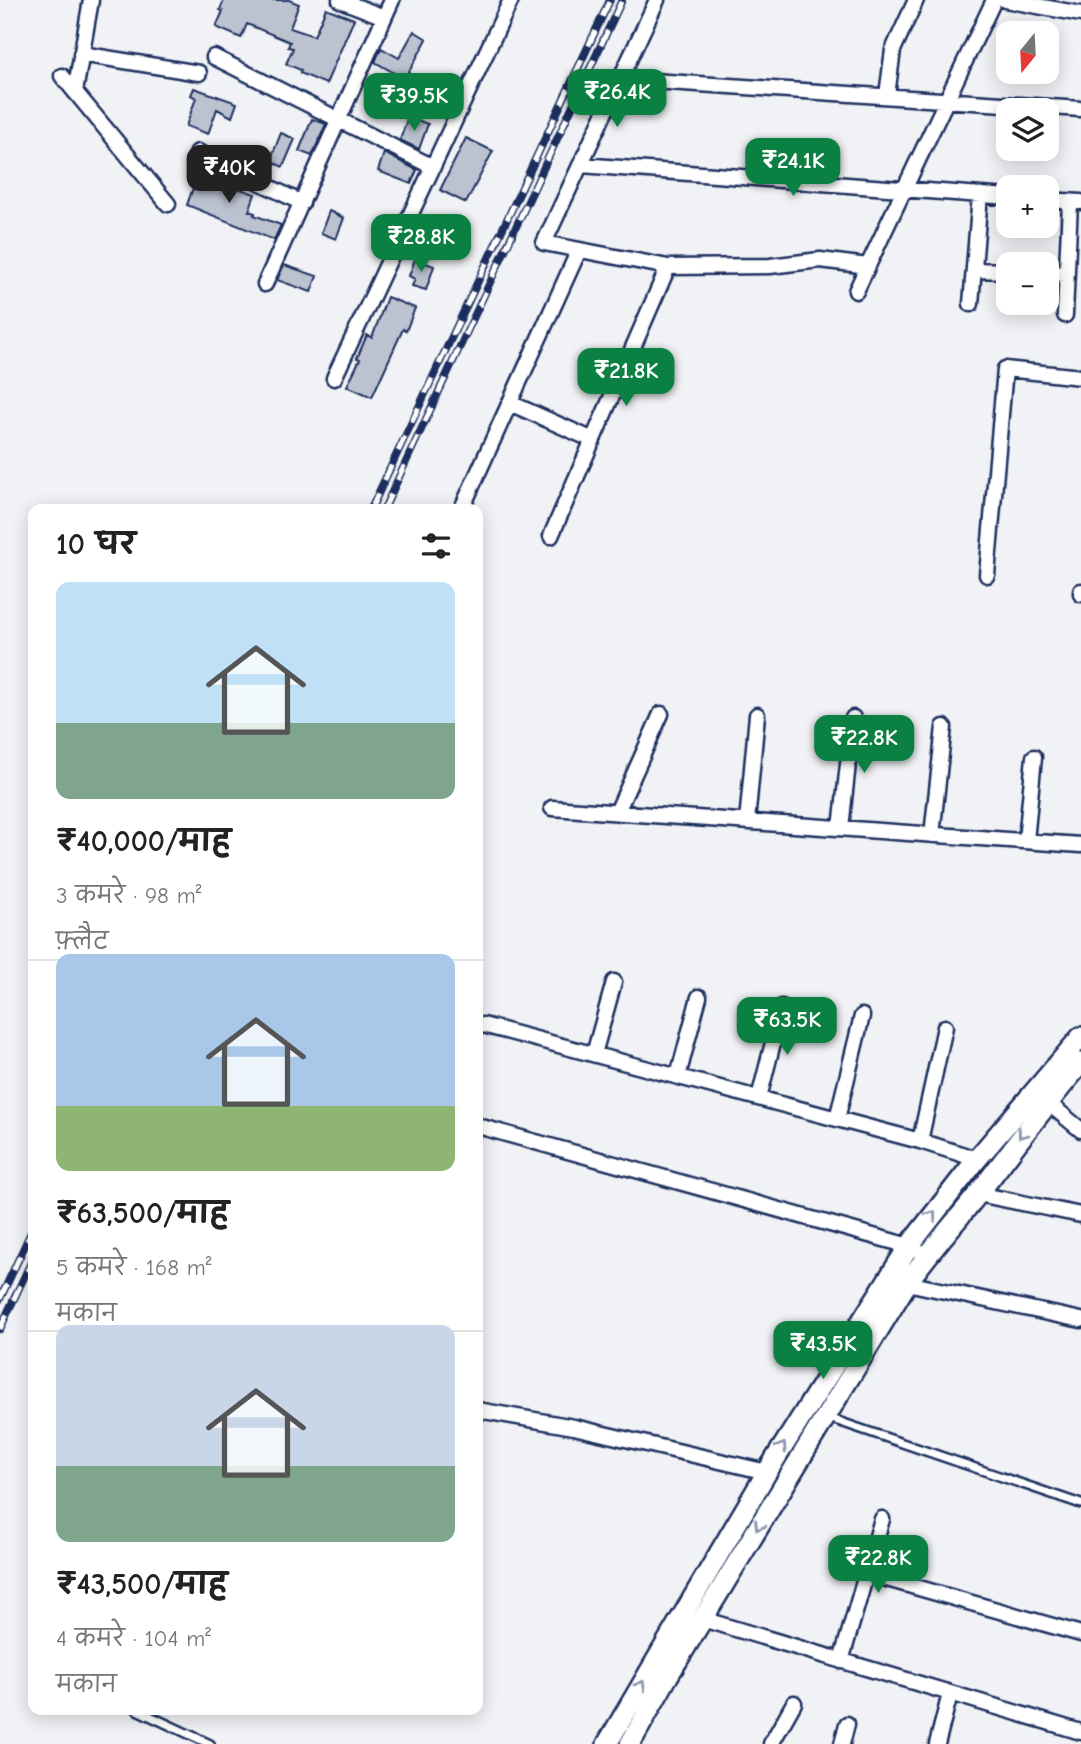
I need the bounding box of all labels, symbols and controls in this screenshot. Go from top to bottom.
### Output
north arrow [996,21,1059,84]
map controls [996,21,1059,315]
pin: ₹26.4K [560,69,674,129]
pin: ₹39.5K [357,74,471,133]
text: ₹26.4K [583,78,651,105]
text: ₹39.5K [380,82,448,109]
button: layers [996,98,1059,161]
pin: ₹24.1K [736,138,850,198]
pin: ₹40K [188,146,270,205]
text: ₹24.1K [761,147,825,174]
text: ₹40K [203,154,255,181]
button: + [996,175,1059,238]
pin: ₹28.8K [364,215,478,274]
text: ₹28.8K [387,223,455,250]
button: − [996,252,1059,315]
pin: ₹21.8K [569,348,683,408]
text: ₹21.8K [593,357,659,384]
text: 10 घर [56,527,136,562]
icon: filters [417,527,455,565]
icon: home [193,627,319,753]
pin: ₹22.8K [807,716,921,775]
text: ₹22.8K [830,724,898,751]
text: ₹40,000/माह [56,824,231,859]
text: 3 कमरे · 98 m² [56,882,201,909]
text: फ़्लैट [56,928,108,955]
pin: ₹63.5K [730,998,844,1057]
icon: home [193,999,319,1125]
text: ₹63.5K [753,1006,821,1033]
one-way arrow [1018,1127,1031,1139]
text: ₹63,500/माह [56,1196,229,1231]
one-way arrow [924,1211,937,1223]
text: 5 कमरे · 168 m² [56,1254,212,1281]
text: मकान [56,1300,117,1327]
pin: ₹43.5K [766,1322,880,1381]
text: ₹43.5K [789,1330,857,1357]
icon: home [193,1370,319,1496]
one-way arrow [774,1442,787,1455]
one-way arrow [754,1518,767,1531]
pin: ₹22.8K [821,1536,935,1595]
text: ₹22.8K [844,1544,912,1571]
text: ₹43,500/माह [56,1567,227,1602]
text: 4 कमरे · 104 m² [56,1625,211,1652]
text: मकान [56,1671,117,1698]
one-way arrow [633,1680,646,1693]

